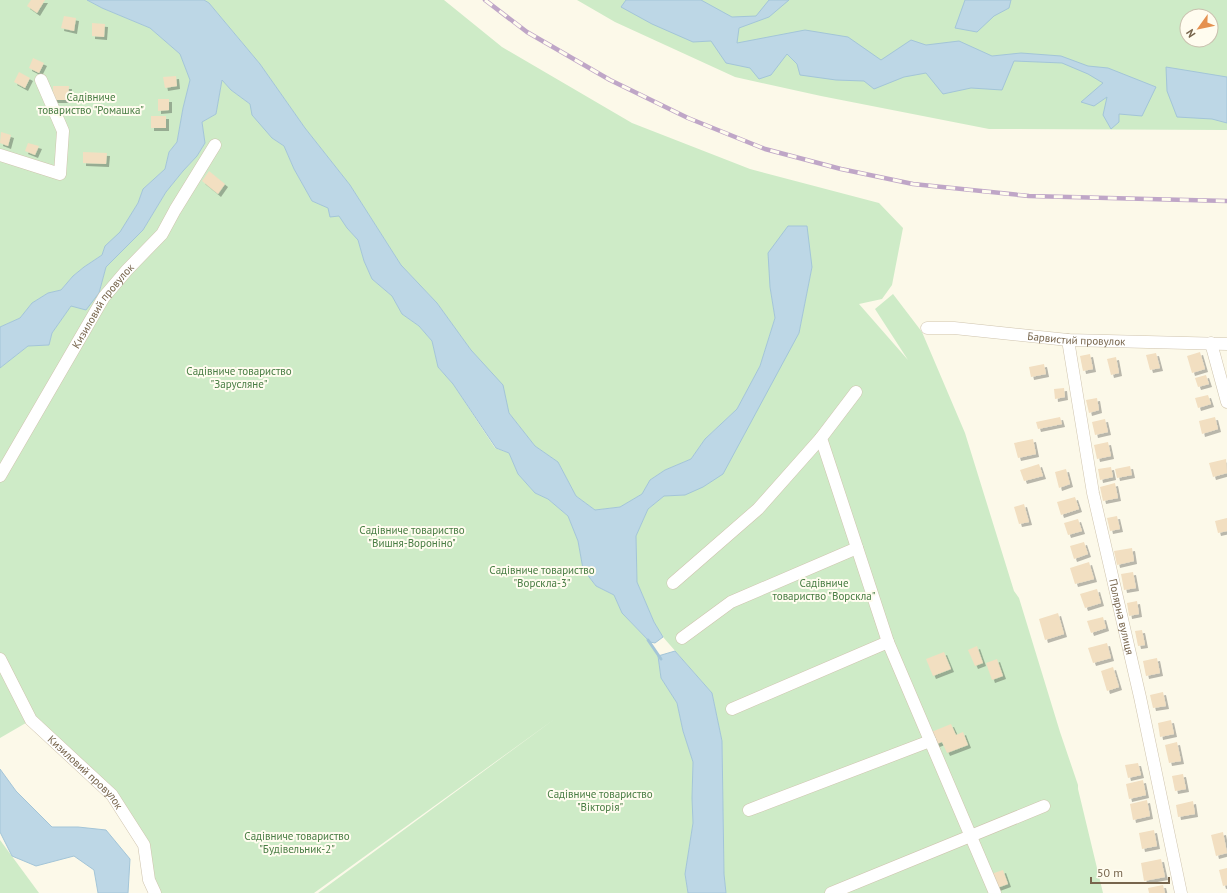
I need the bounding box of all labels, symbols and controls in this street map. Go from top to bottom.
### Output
north arrow [1179,8,1219,48]
text: N [1183,27,1198,40]
park label: Садівниче товариство "Ромашка" [38,90,144,117]
street label: Кизиловий провулок [69,260,137,351]
street label: Барвистий провулок [1027,329,1126,348]
park label: Садівниче товариство "Зарусляне" [186,364,292,391]
park label: Садівниче товариство "Вишня-Вороніно" [359,523,465,550]
park label: Садівниче товариство "Ворскла-3" [489,563,595,590]
park label: Садівниче товариство "Ворскла" [773,576,876,603]
street label: Полярна вулиця [1106,577,1137,656]
street label: Кизиловий провулок [45,732,127,812]
park label: Садівниче товариство "Вікторія" [547,787,653,814]
park label: Садівниче товариство "Будівельник-2" [244,829,350,856]
scale bar [1091,859,1169,885]
text: 50 m [1097,865,1123,880]

